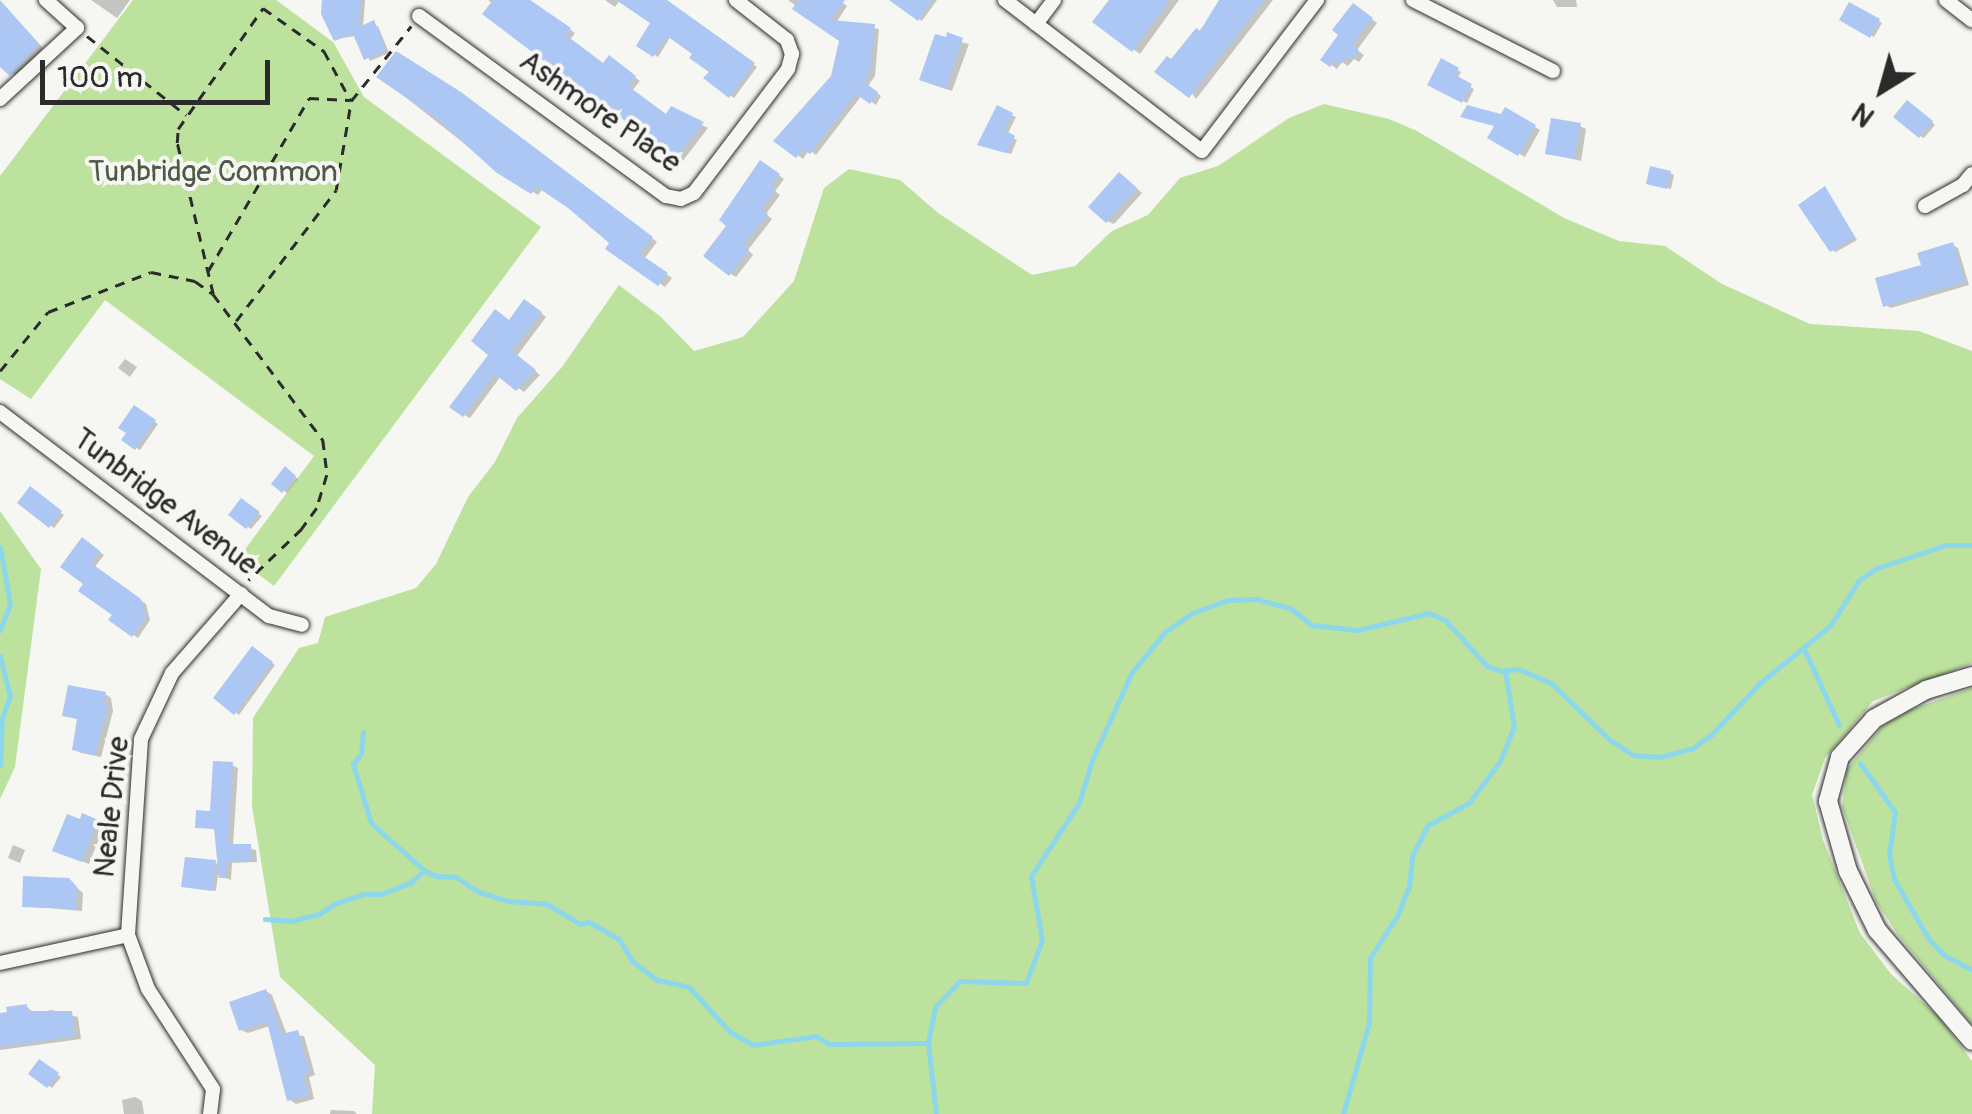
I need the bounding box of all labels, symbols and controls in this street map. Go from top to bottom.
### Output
scale bar [45,40,275,102]
north arrow [1832,40,1932,140]
street label: Ashmore Place [512,43,688,181]
text: 100 m [57,59,143,96]
text: N [1846,95,1882,134]
park label: Tunbridge Common [88,154,338,190]
street label: Tunbridge Avenue [66,421,264,583]
street label: Neale Drive [87,735,137,879]

